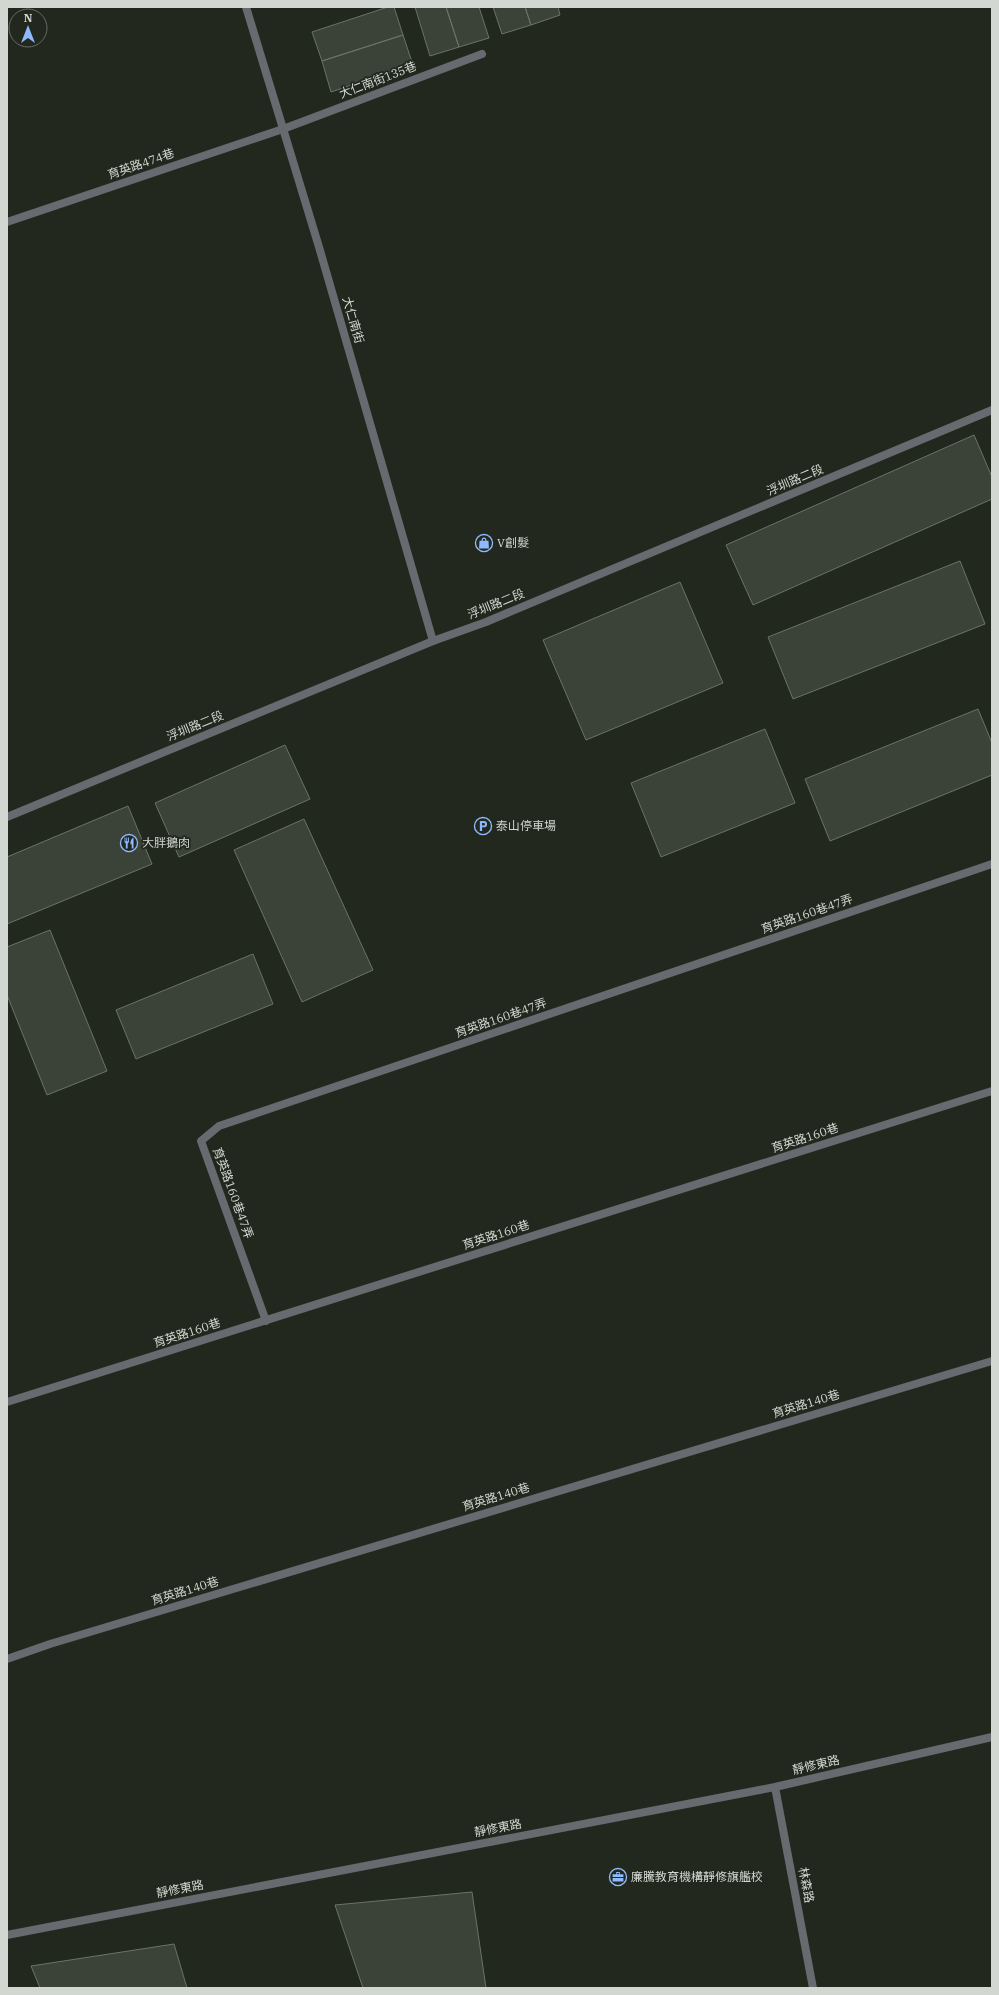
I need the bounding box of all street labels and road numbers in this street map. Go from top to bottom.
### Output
street label: 大仁南街135巷 [337,58,419,101]
street label: 育英路474巷 [105,145,176,182]
street label: 大仁南街 [340,295,367,345]
street label: 浮圳路二段 [764,461,825,498]
street label: 浮圳路二段 [465,585,526,622]
street label: 浮圳路二段 [164,707,225,744]
street label: 育英路160巷47弄 [759,891,855,936]
street label: 育英路160巷47弄 [453,995,549,1040]
street label: 育英路160巷 [769,1120,840,1155]
street label: 育英路160巷47弄 [210,1145,257,1241]
street label: 育英路160巷 [460,1217,531,1252]
street label: 育英路160巷 [151,1315,222,1350]
street label: 育英路140巷 [770,1386,841,1421]
street label: 育英路140巷 [460,1479,531,1514]
street label: 育英路140巷 [149,1573,220,1608]
street label: 靜修東路 [791,1752,841,1777]
street label: 靜修東路 [473,1816,523,1839]
street label: 林森路 [796,1866,817,1904]
street label: 靜修東路 [155,1877,205,1900]

